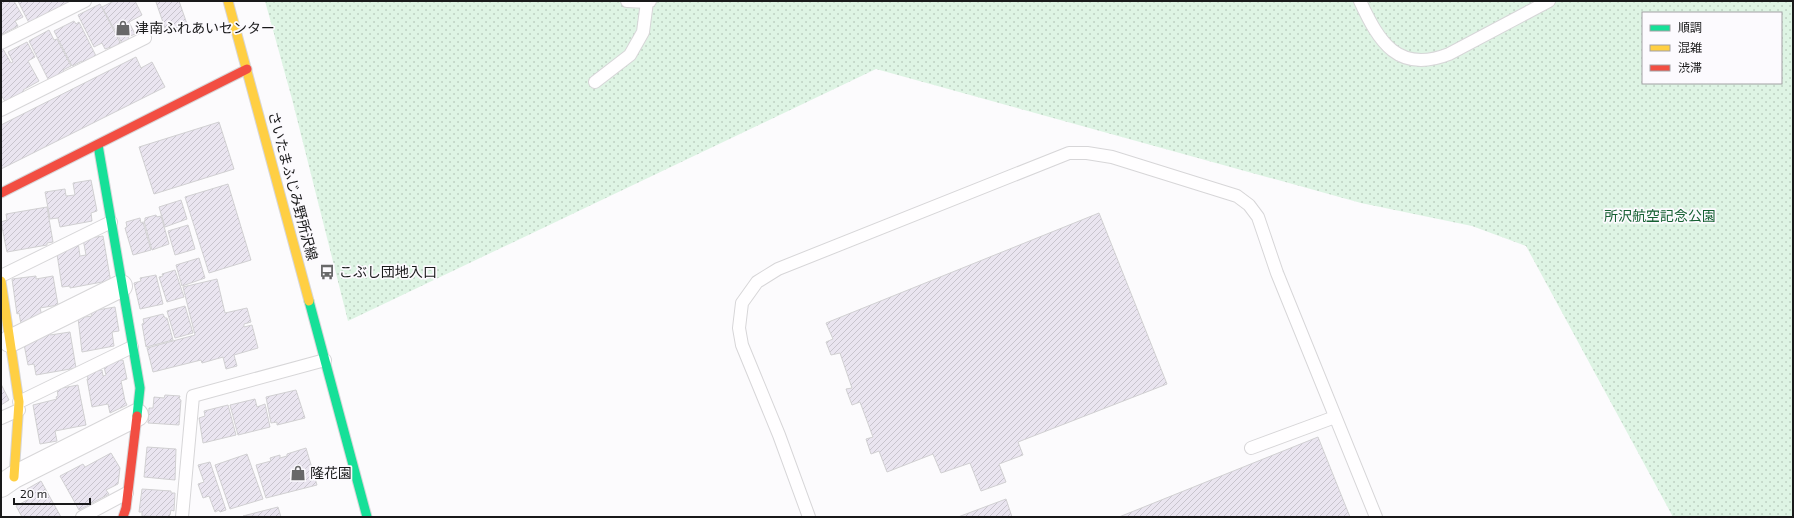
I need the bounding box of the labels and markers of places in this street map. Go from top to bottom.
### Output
shop icon: 津南ふれあいセンター [114,19,132,37]
place label: 津南ふれあいセンター [135,19,275,36]
bus stop icon: こぶし団地入口 [318,263,336,281]
place label: こぶし団地入口 [339,263,437,280]
shop icon: 隆花園 [289,464,307,482]
place label: 隆花園 [310,464,352,481]

